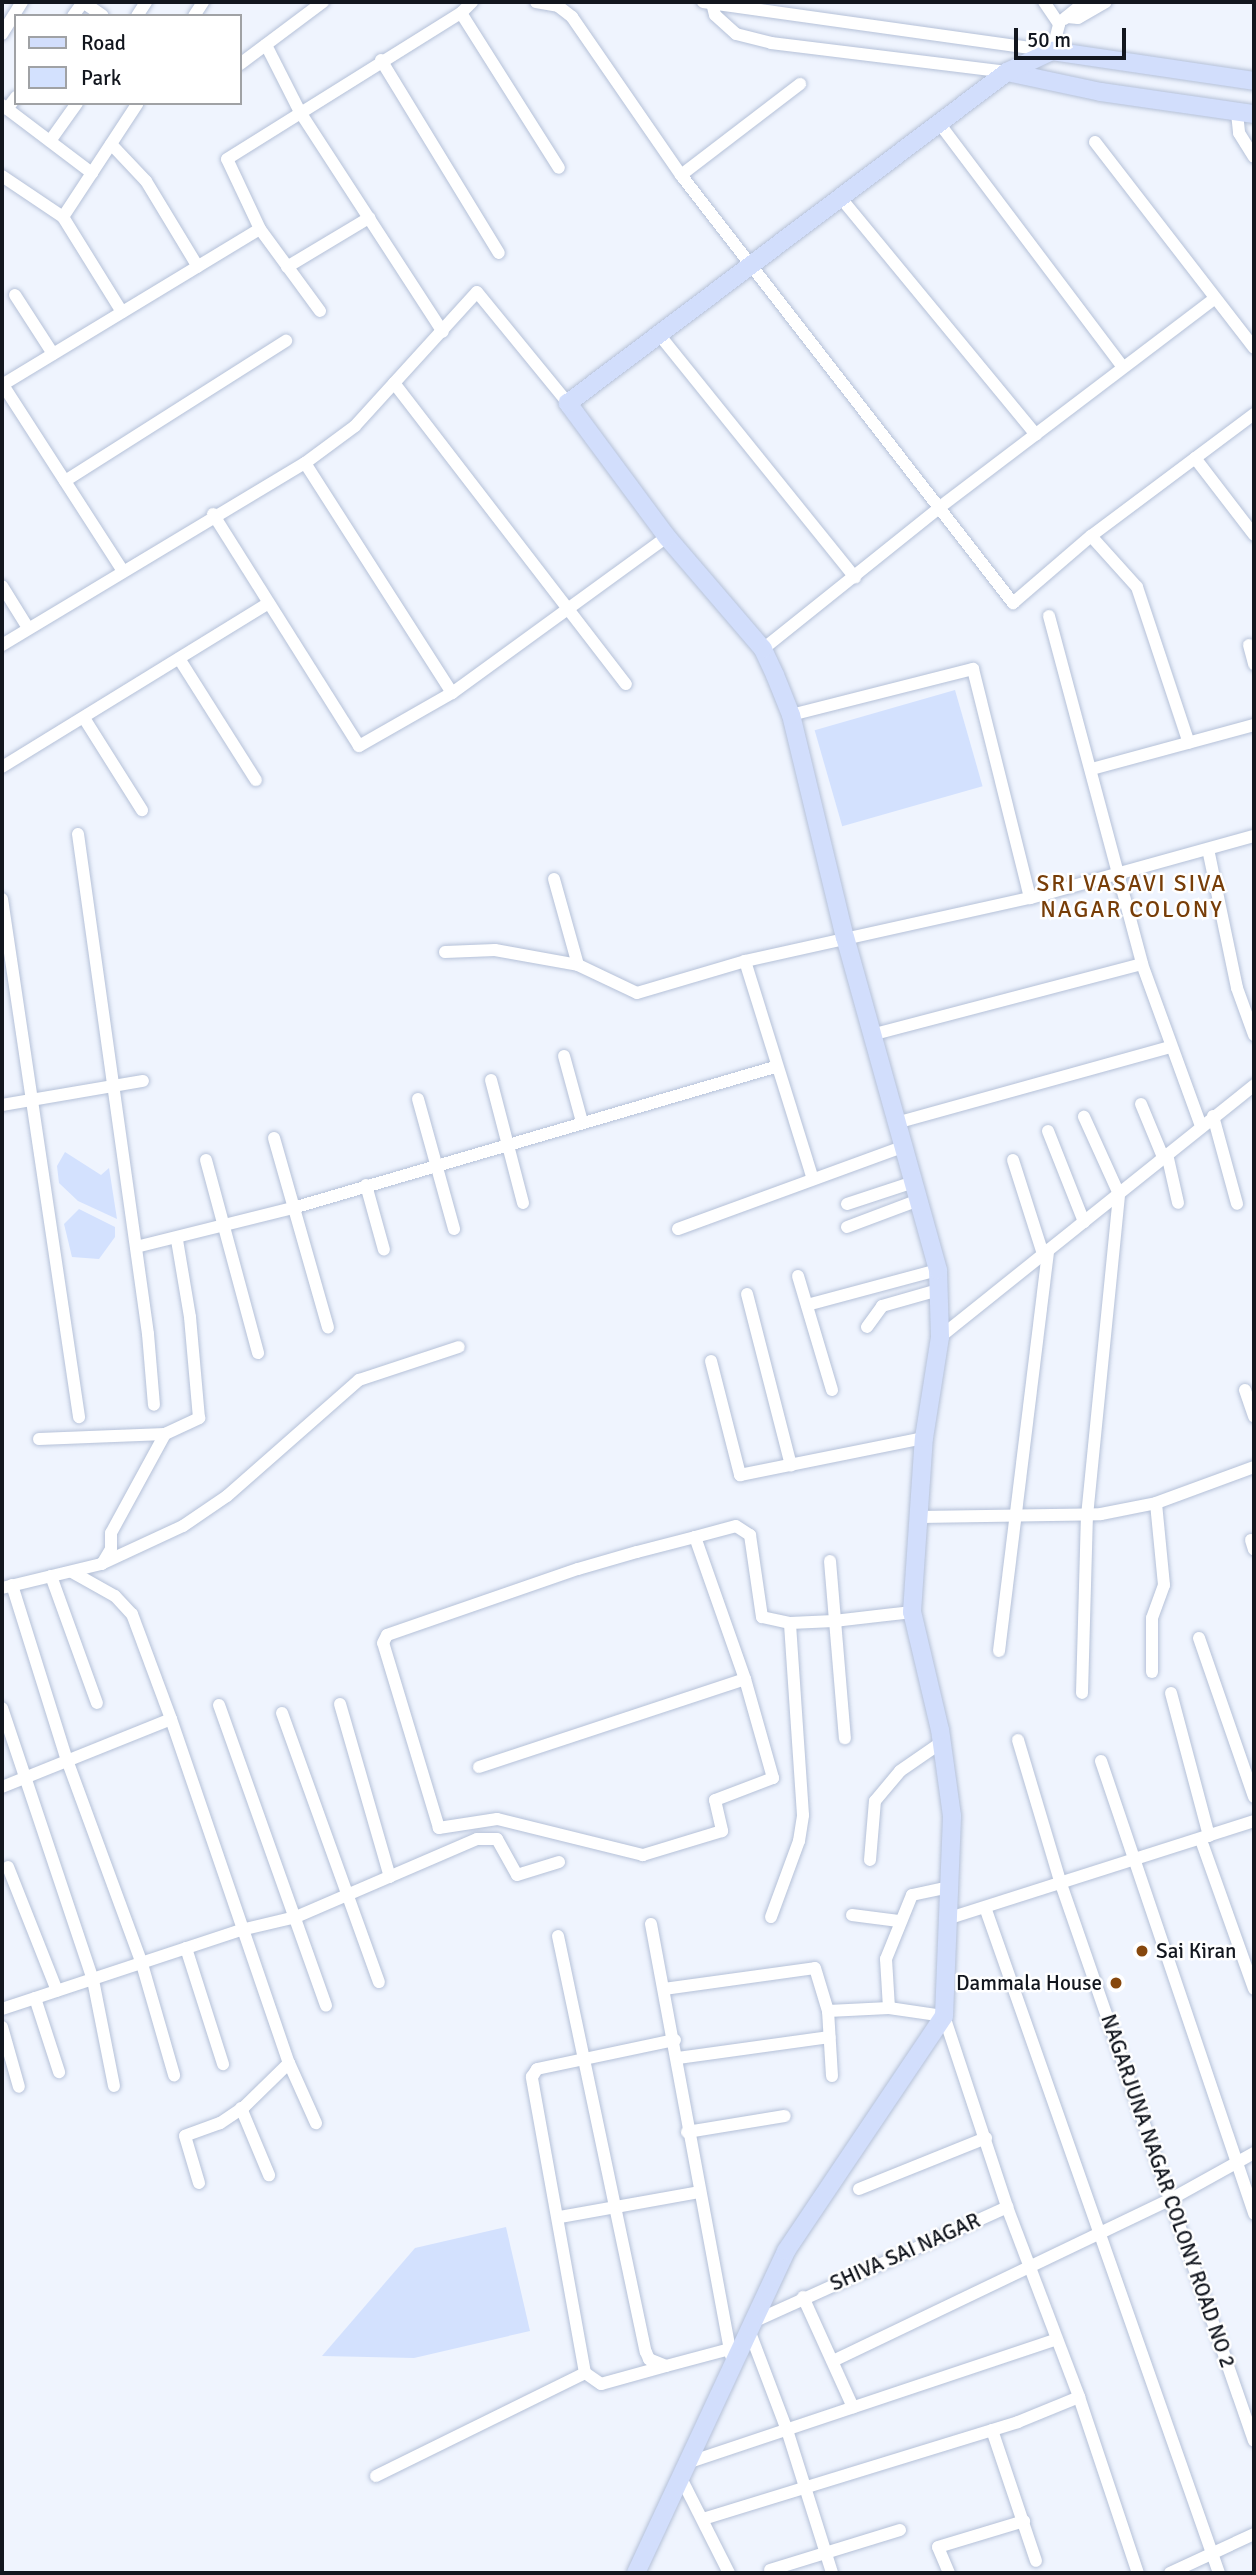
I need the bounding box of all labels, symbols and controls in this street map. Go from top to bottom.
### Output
legend [14,14,242,105]
scale bar [1018,14,1130,58]
text: 50 m [1027,27,1071,53]
text: Road [81,30,126,56]
text: Park [81,65,121,91]
district label: SRI VASAVI SIVA NAGAR COLONY [1038,870,1226,924]
place label: Sai Kiran [1156,1938,1237,1964]
marker: Sai Kiran [1134,1943,1150,1959]
place label: Dammala House [956,1970,1102,1996]
marker: Dammala House [1108,1975,1124,1991]
street label: NAGARJUNA NAGAR COLONY ROAD NO 2 [1095,2011,1241,2371]
street label: SHIVA SAI NAGAR [826,2208,984,2296]

